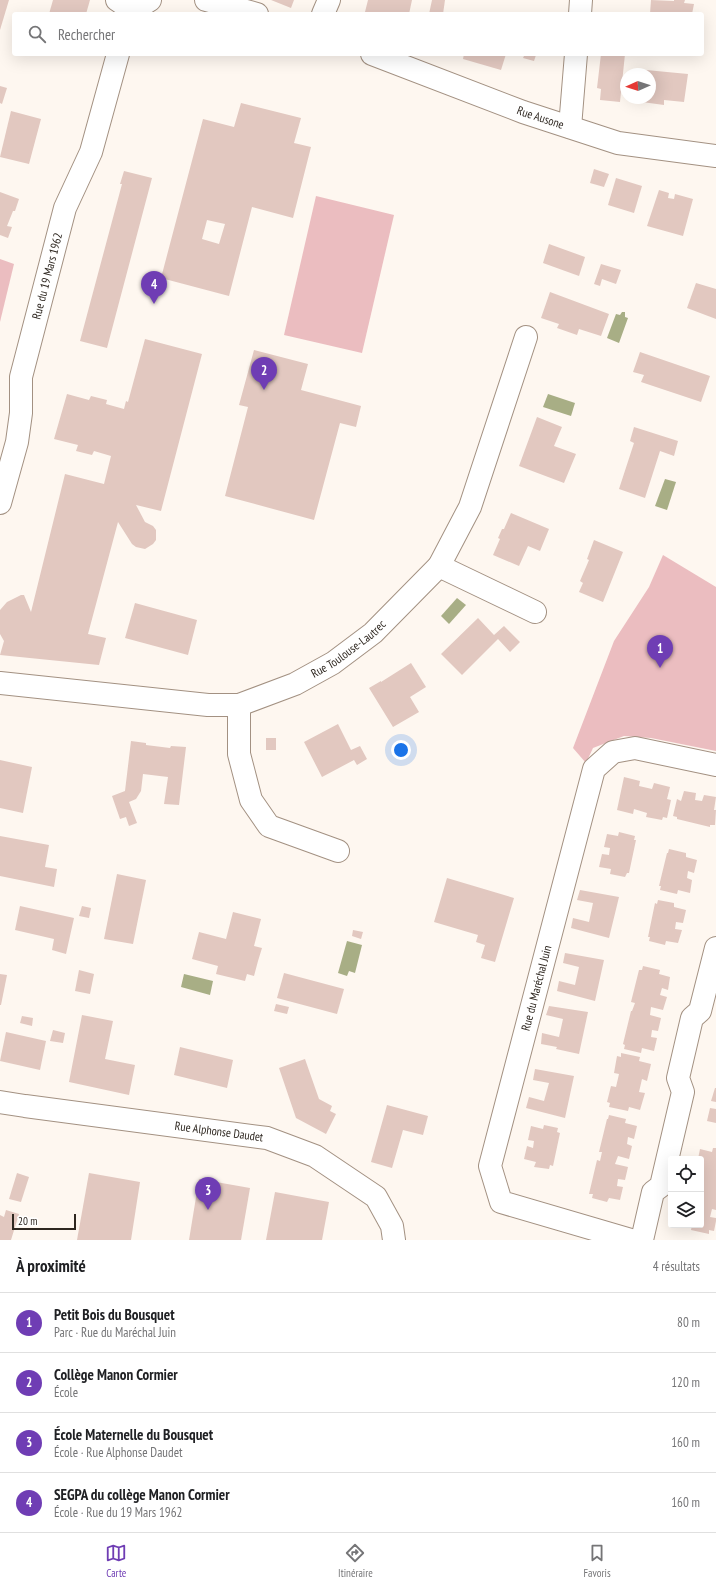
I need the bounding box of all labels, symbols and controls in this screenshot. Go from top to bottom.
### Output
search box [12,12,704,56]
icon: search [26,23,48,45]
text: Rechercher [58,25,115,44]
north arrow [620,68,656,104]
street label: Rue Ausone [515,102,566,132]
street label: Rue du 19 Mars 1962 [28,231,65,321]
pin: 4 [141,271,167,304]
pin: 2 [251,357,277,390]
street label: Rue Toulouse-Lautrec [308,616,389,681]
pin: 1 [647,635,673,668]
your location [391,740,411,760]
street label: Rue du Maréchal Juin [518,944,555,1032]
street label: Rue Alphonse Daudet [174,1118,265,1145]
map controls [668,1156,704,1228]
button: locate [668,1156,704,1192]
pin: 3 [195,1177,221,1210]
button: layers [668,1192,704,1228]
scale bar [12,1212,76,1231]
text: 20 m [18,1214,37,1228]
text: À proximité [16,1255,86,1277]
text: 4 résultats [653,1258,700,1275]
text: Petit Bois du Bousquet [54,1305,175,1324]
text: 1 [26,1314,32,1331]
text: 80 m [677,1314,700,1331]
text: Parc · Rue du Maréchal Juin [54,1324,176,1341]
text: Collège Manon Cormier [54,1365,178,1384]
text: 2 [26,1374,32,1391]
text: 120 m [671,1374,700,1391]
text: École [54,1384,78,1401]
text: École Maternelle du Bousquet [54,1425,213,1444]
text: 3 [26,1434,32,1451]
text: 160 m [671,1434,700,1451]
text: École · Rue Alphonse Daudet [54,1444,183,1461]
text: SEGPA du collège Manon Cormier [54,1485,230,1504]
text: 4 [26,1494,32,1511]
text: 160 m [671,1494,700,1511]
text: École · Rue du 19 Mars 1962 [54,1504,182,1521]
tab: Carte [105,1542,127,1580]
tab: Itinéraire [338,1542,373,1580]
tab: Favoris [584,1542,611,1580]

